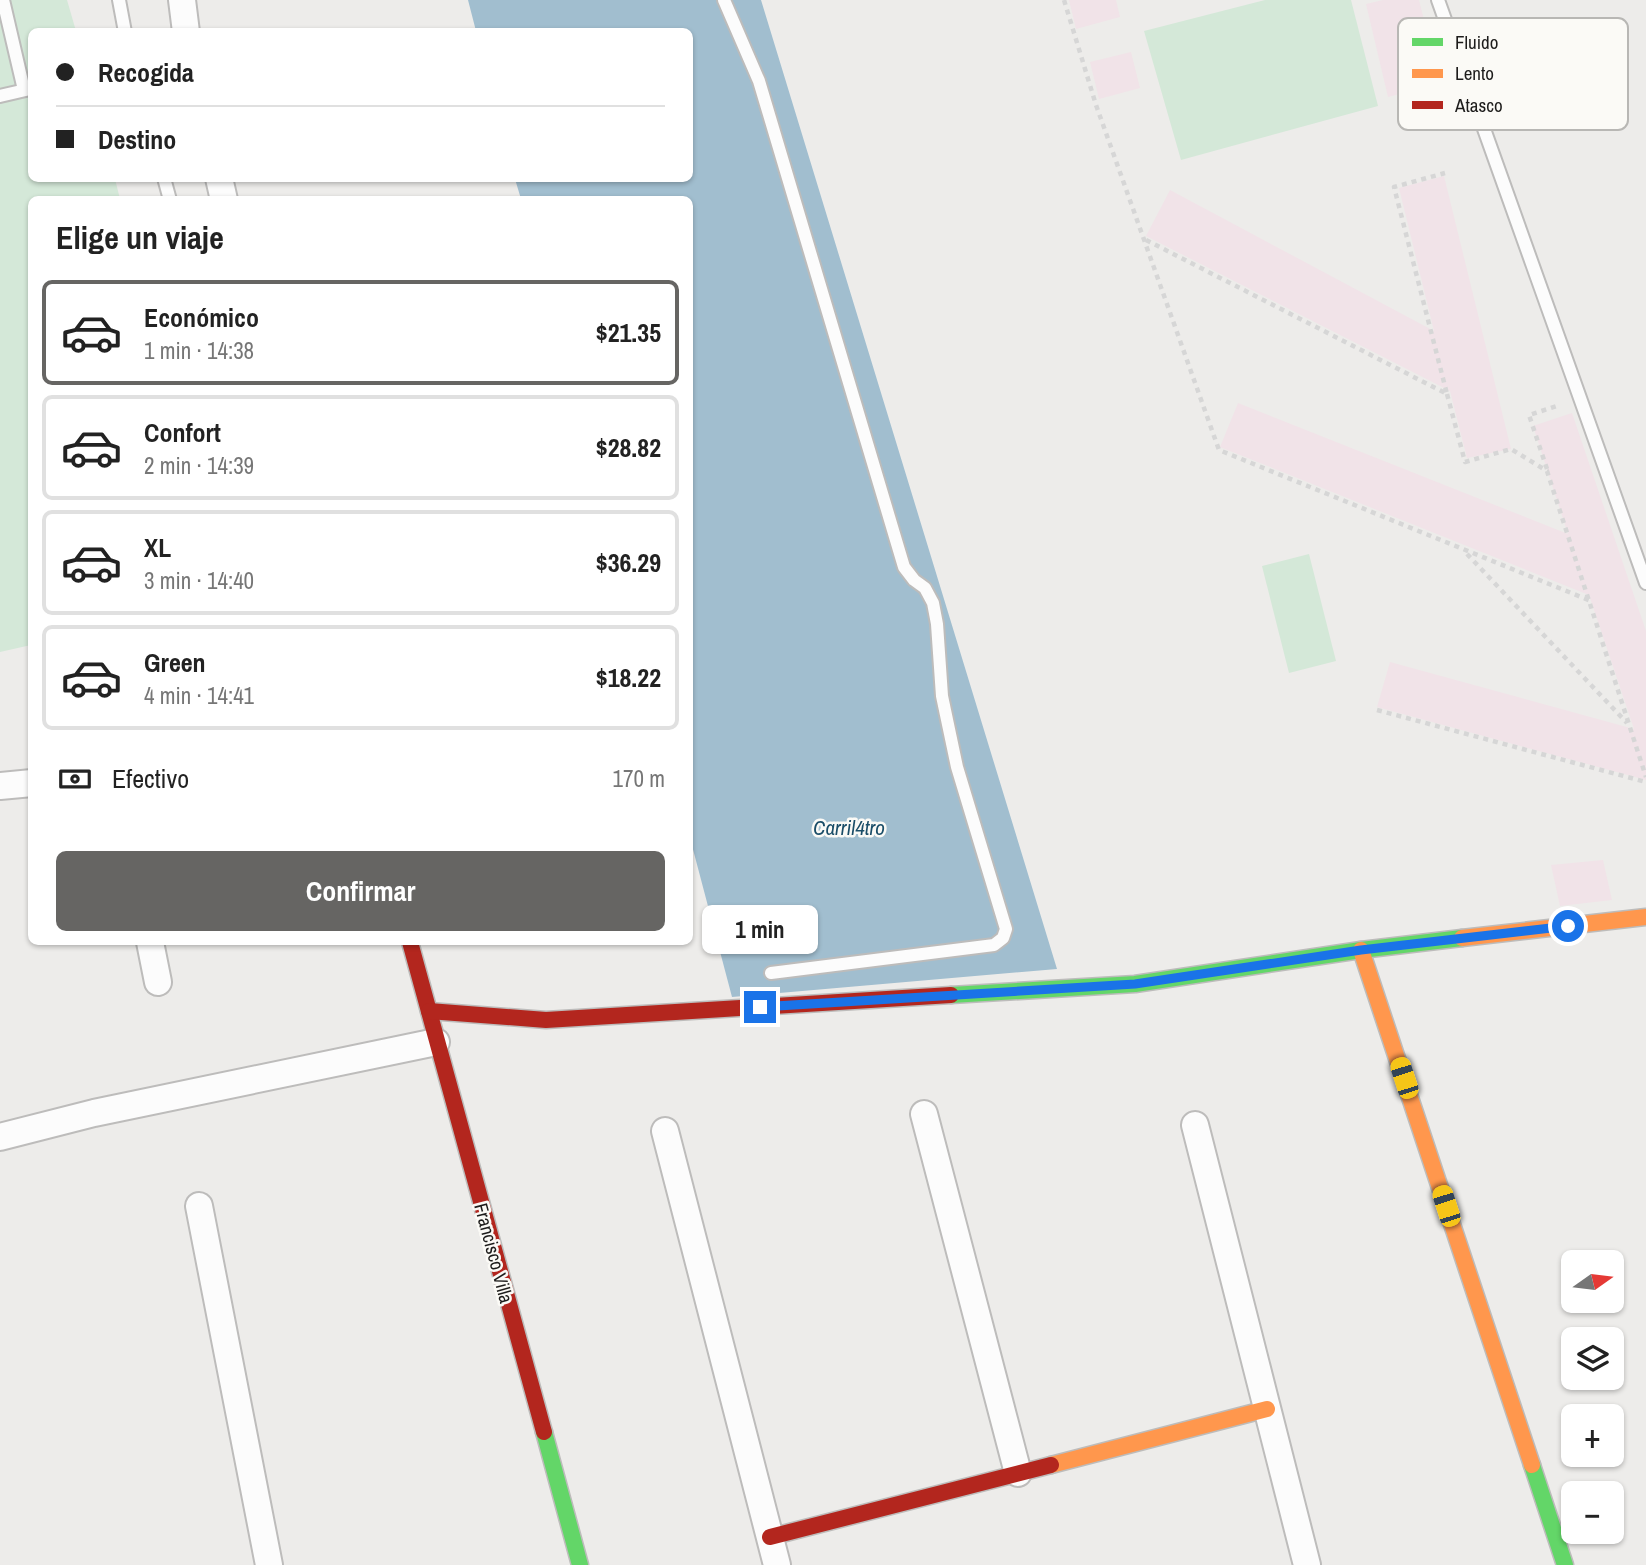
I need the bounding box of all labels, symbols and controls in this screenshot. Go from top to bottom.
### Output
legend [1398,18,1628,130]
text: Fluido [1455,29,1498,55]
text: Recogida [98,55,194,90]
text: Lento [1455,60,1494,86]
text: Atasco [1454,92,1503,118]
text: Destino [98,122,176,157]
text: Elige un viaje [56,216,224,259]
text: Económico [144,300,259,335]
icon: car [60,301,123,364]
text: $21.35 [596,315,661,350]
text: 1 min · 14:38 [144,335,254,366]
text: Confort [144,415,221,450]
icon: car [60,416,123,479]
text: $28.82 [596,430,661,465]
text: 2 min · 14:39 [144,450,254,481]
text: XL [144,530,171,565]
icon: car [60,531,123,594]
text: $36.29 [596,545,661,580]
text: 3 min · 14:40 [144,565,254,596]
text: Green [144,645,206,680]
icon: car [60,646,123,709]
text: $18.22 [596,660,661,695]
text: 4 min · 14:41 [144,680,254,711]
icon: cash [56,760,94,798]
text: Efectivo [112,761,189,796]
text: 170 m [613,763,665,794]
water label: Carril4tro [813,813,885,842]
button: Confirmar [56,851,665,931]
callout: 1 min [702,906,818,954]
route start [1552,910,1584,942]
text: 1 min [735,914,785,945]
route end [744,991,776,1023]
car [1388,1055,1421,1101]
car [1430,1183,1463,1229]
street label: Francisco Villa [468,1200,520,1306]
north arrow [1561,1250,1624,1312]
map controls [1561,1250,1624,1544]
button: layers [1561,1327,1624,1390]
button: + [1561,1404,1624,1467]
button: − [1561,1481,1624,1544]

